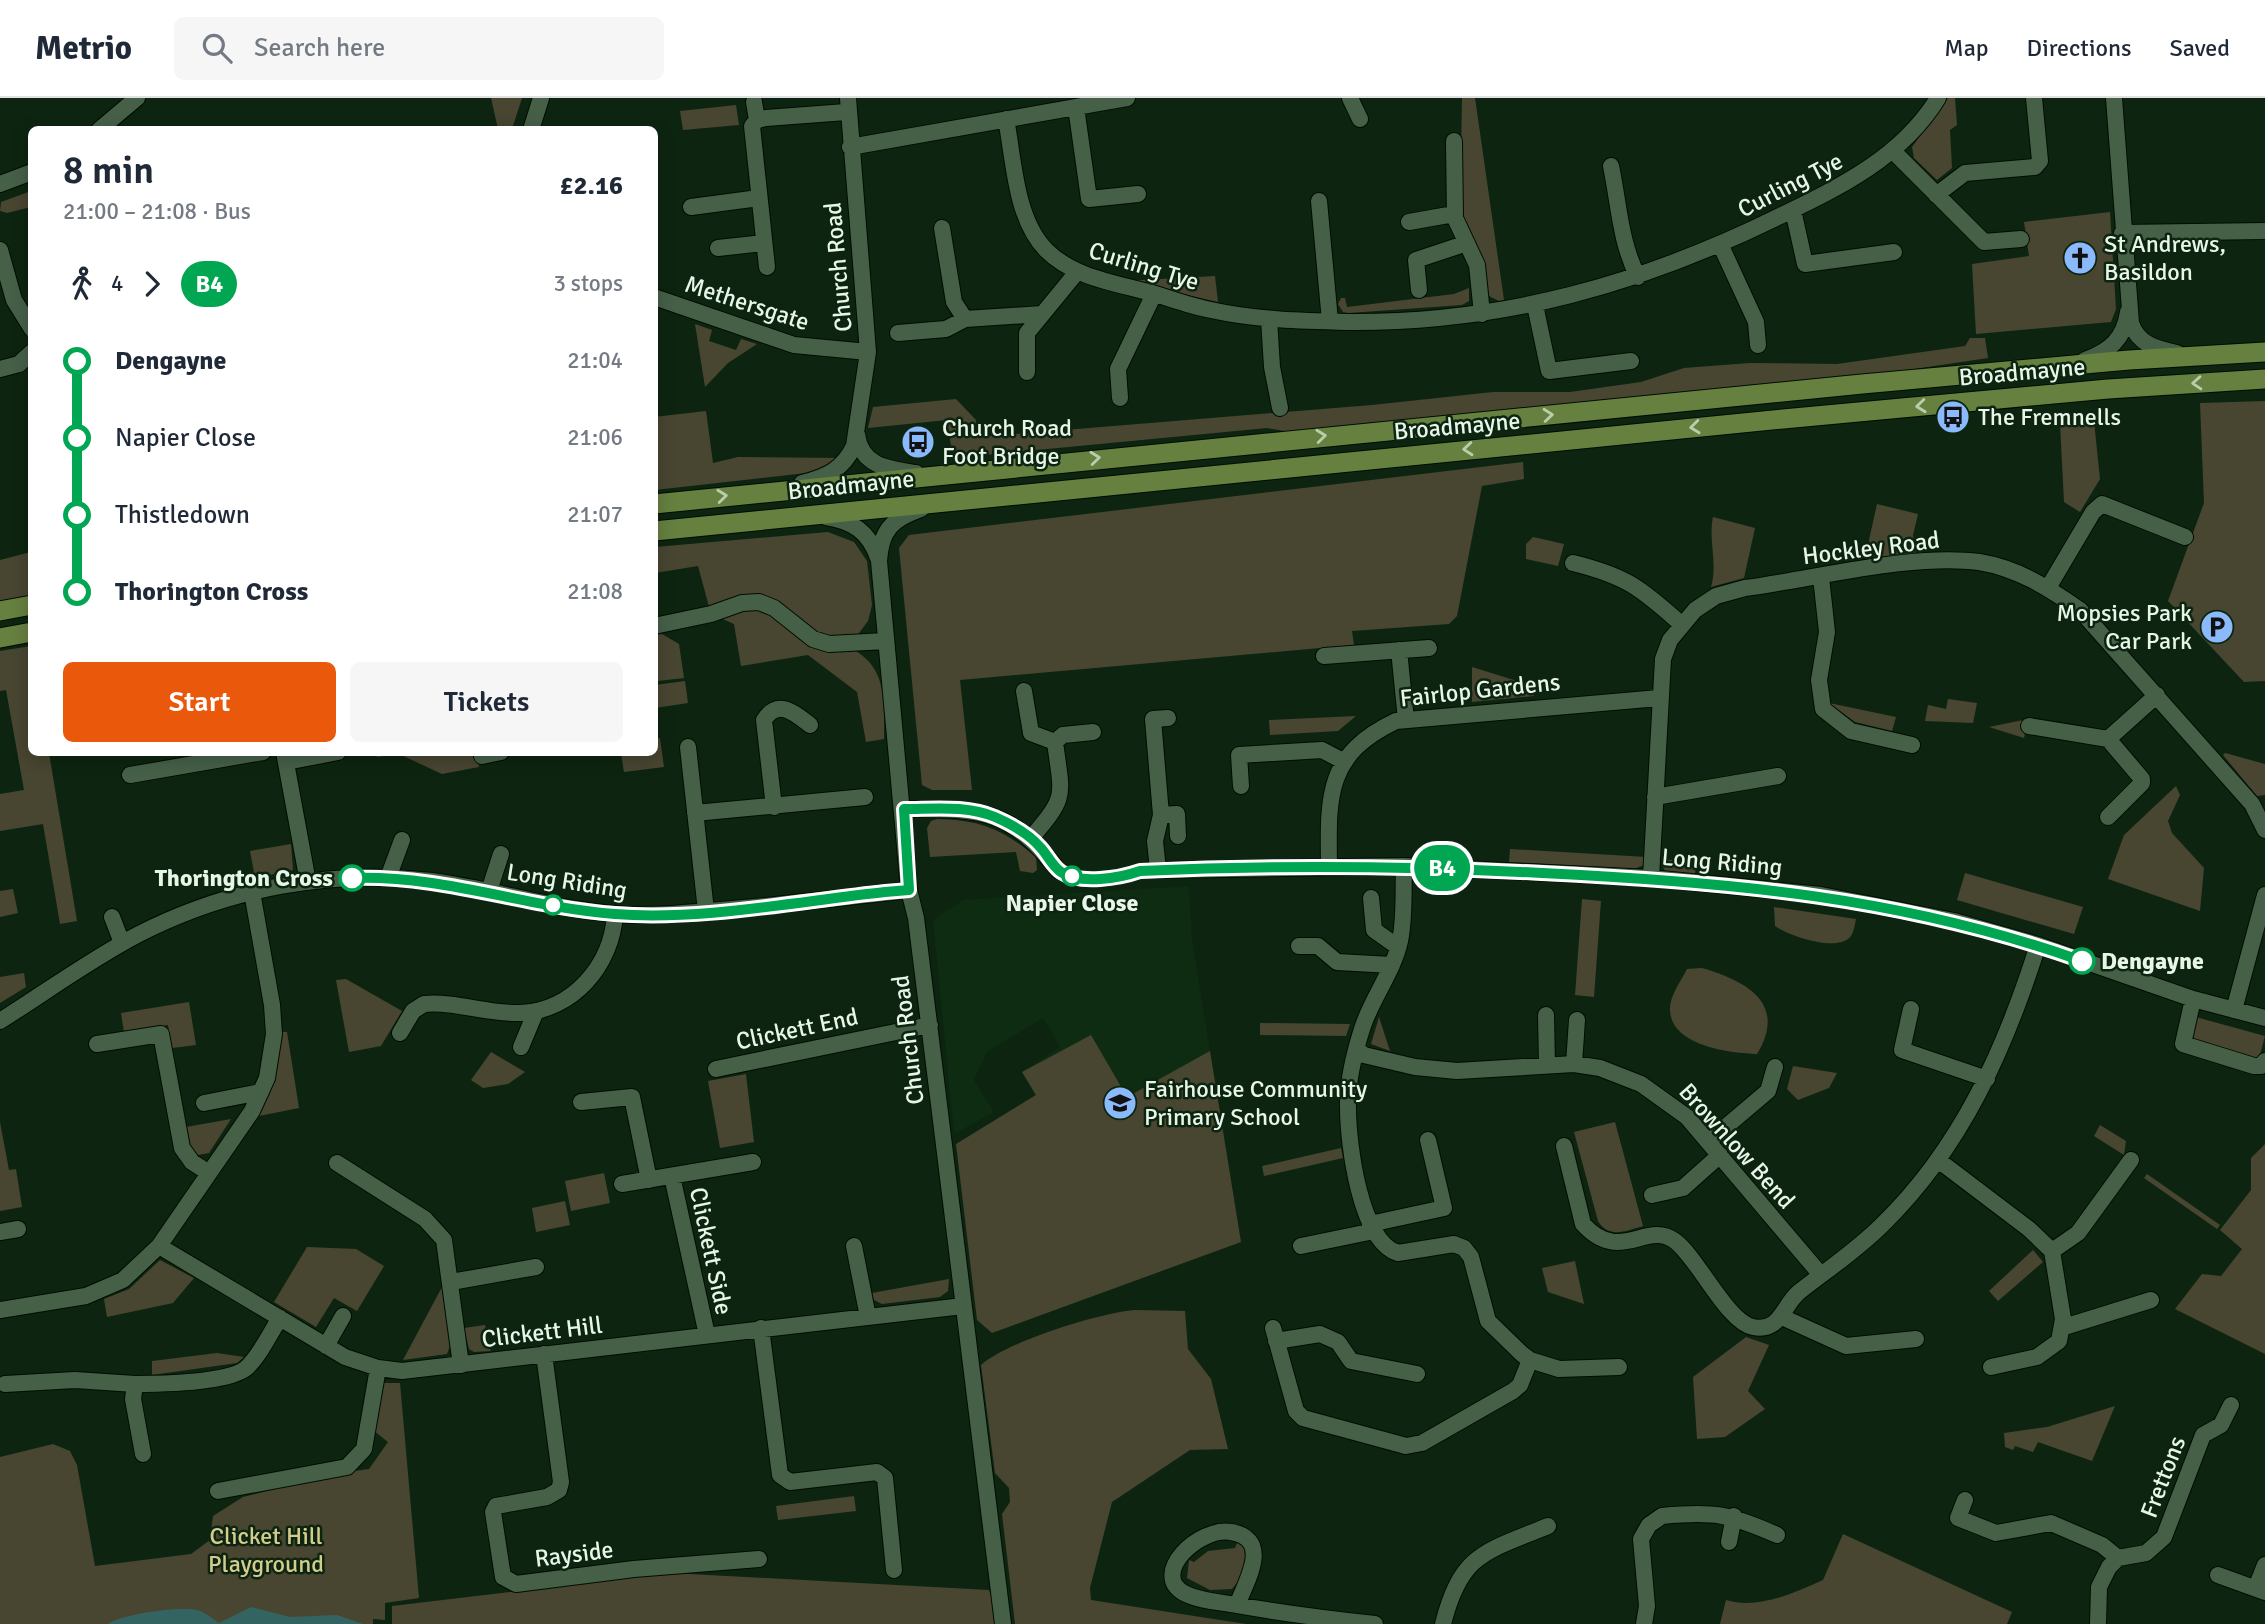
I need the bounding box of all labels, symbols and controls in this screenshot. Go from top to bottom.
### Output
search box [174,17,664,80]
text: Metrio [35,28,132,69]
icon: search [198,29,236,67]
text: Search here [254,32,385,64]
text: Map [1944,33,1989,63]
text: Directions [2027,33,2132,63]
text: Saved [2170,33,2230,63]
street label: Curling Tye [1732,146,1848,224]
text: 8 min [63,147,154,194]
text: £2.16 [559,170,623,202]
text: 21:00 – 21:08 · Bus [63,197,251,226]
street label: Church Road [817,201,859,333]
place label: St Andrews, Basildon [2104,229,2226,287]
street label: Curling Tye [1085,235,1203,297]
church icon: St Andrews, Basildon [2061,239,2099,277]
icon: walk [63,265,101,303]
icon: forward [133,265,171,303]
text: 4 [111,269,123,298]
text: B4 [195,269,223,299]
text: 3 stops [553,269,623,298]
street label: Methersgate [681,269,813,337]
text: Dengayne [115,345,227,377]
text: 21:04 [567,346,623,375]
street label: Broadmayne [1957,352,2087,392]
one-way arrow [2191,375,2202,390]
one-way arrow [1916,398,1927,413]
bus stop icon: The Fremnells [1934,398,1972,436]
place label: The Fremnells [1978,402,2121,432]
street label: Broadmayne [1392,406,1522,446]
one-way arrow [1542,407,1554,422]
place label: Church Road Foot Bridge [942,413,1072,471]
one-way arrow [1689,420,1701,435]
text: Napier Close [115,422,256,454]
text: 21:06 [567,423,623,452]
bus stop icon: Church Road Foot Bridge [899,423,937,461]
one-way arrow [1316,429,1327,444]
one-way arrow [1463,442,1474,457]
one-way arrow [1090,451,1101,466]
street label: Broadmayne [786,463,916,507]
one-way arrow [716,488,728,503]
text: Thistledown [115,499,250,531]
text: 21:07 [567,500,623,529]
street label: Hockley Road [1801,525,1941,571]
text: Thorington Cross [115,576,308,608]
text: 21:08 [567,577,623,606]
place label: Mopsies Park Car Park [2056,598,2192,656]
parking icon: Mopsies Park Car Park [2198,608,2236,646]
button: Start [63,662,336,742]
button: Tickets [350,662,623,742]
street label: Fairlop Gardens [1398,667,1562,713]
street label: Long Riding [1660,842,1784,882]
line badge: B4 [1410,845,1474,891]
text: B4 [1428,853,1456,883]
street label: Long Riding [505,857,629,905]
place label: Thorington Cross [155,863,333,893]
marker: Thorington Cross [339,865,365,891]
marker: Napier Close [1062,866,1082,886]
place label: Napier Close [1006,888,1138,918]
unlabelled marker [543,895,563,915]
place label: Dengayne [2101,946,2204,976]
marker: Dengayne [2069,948,2095,974]
street label: Church Road [885,974,931,1106]
street label: Clickett End [733,1001,861,1057]
place label: Fairhouse Community Primary School [1144,1074,1367,1132]
street label: Brownlow Bend [1673,1077,1801,1215]
school or university icon: Fairhouse Community Primary School [1101,1084,1139,1122]
street label: Clickett Side [683,1185,739,1317]
street label: Clickett Hill [480,1310,604,1354]
street label: Frettons [2134,1432,2192,1522]
park label: Clicket Hill Playground [208,1521,324,1579]
street label: Rayside [533,1534,615,1574]

